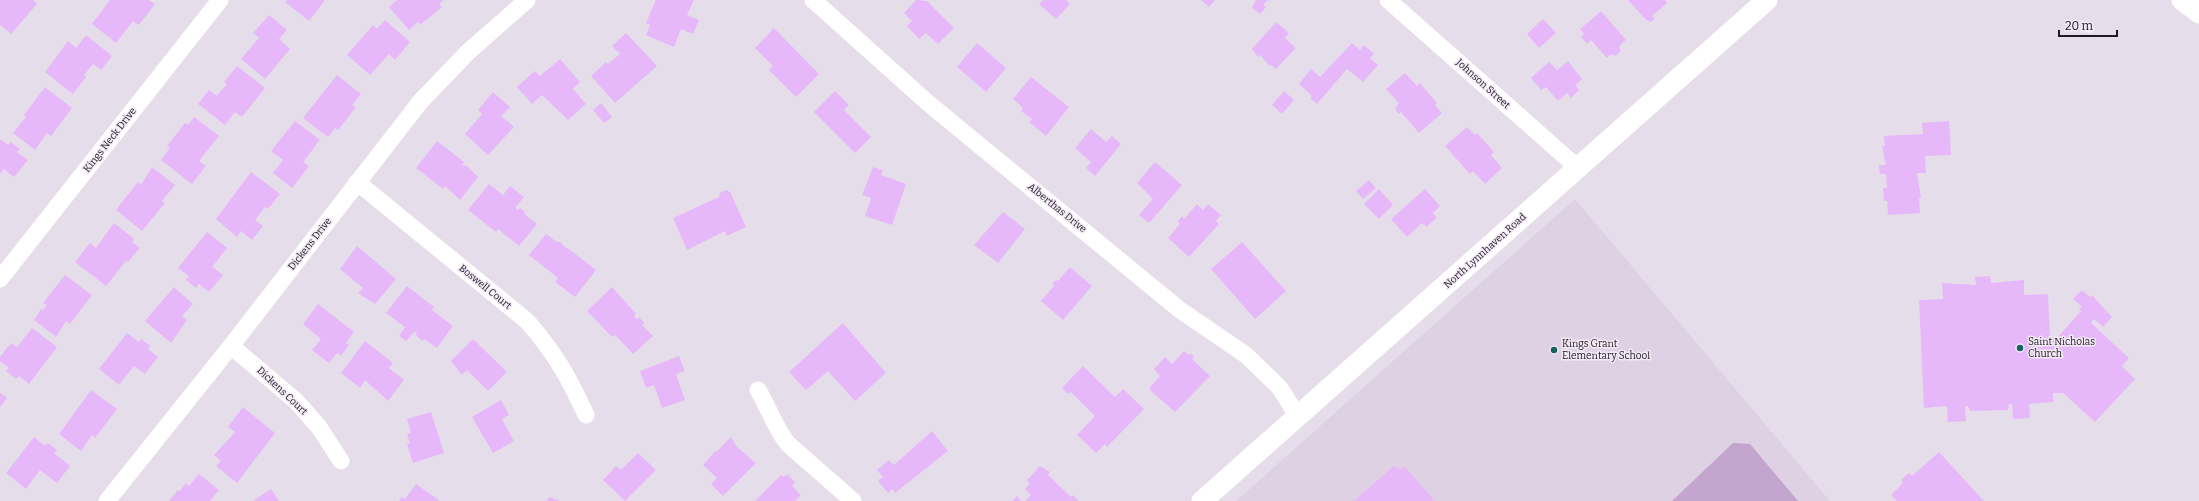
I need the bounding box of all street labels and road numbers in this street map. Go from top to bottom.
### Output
street label: Johnson Street [1453,56,1513,112]
street label: Kings Neck Drive [81,105,139,175]
street label: Alberthas Drive [1025,181,1089,235]
street label: North Lynnhaven Road [1441,211,1529,291]
street label: Dickens Drive [286,215,334,273]
street label: Boswell Court [456,262,514,312]
street label: Dickens Court [254,364,310,418]

